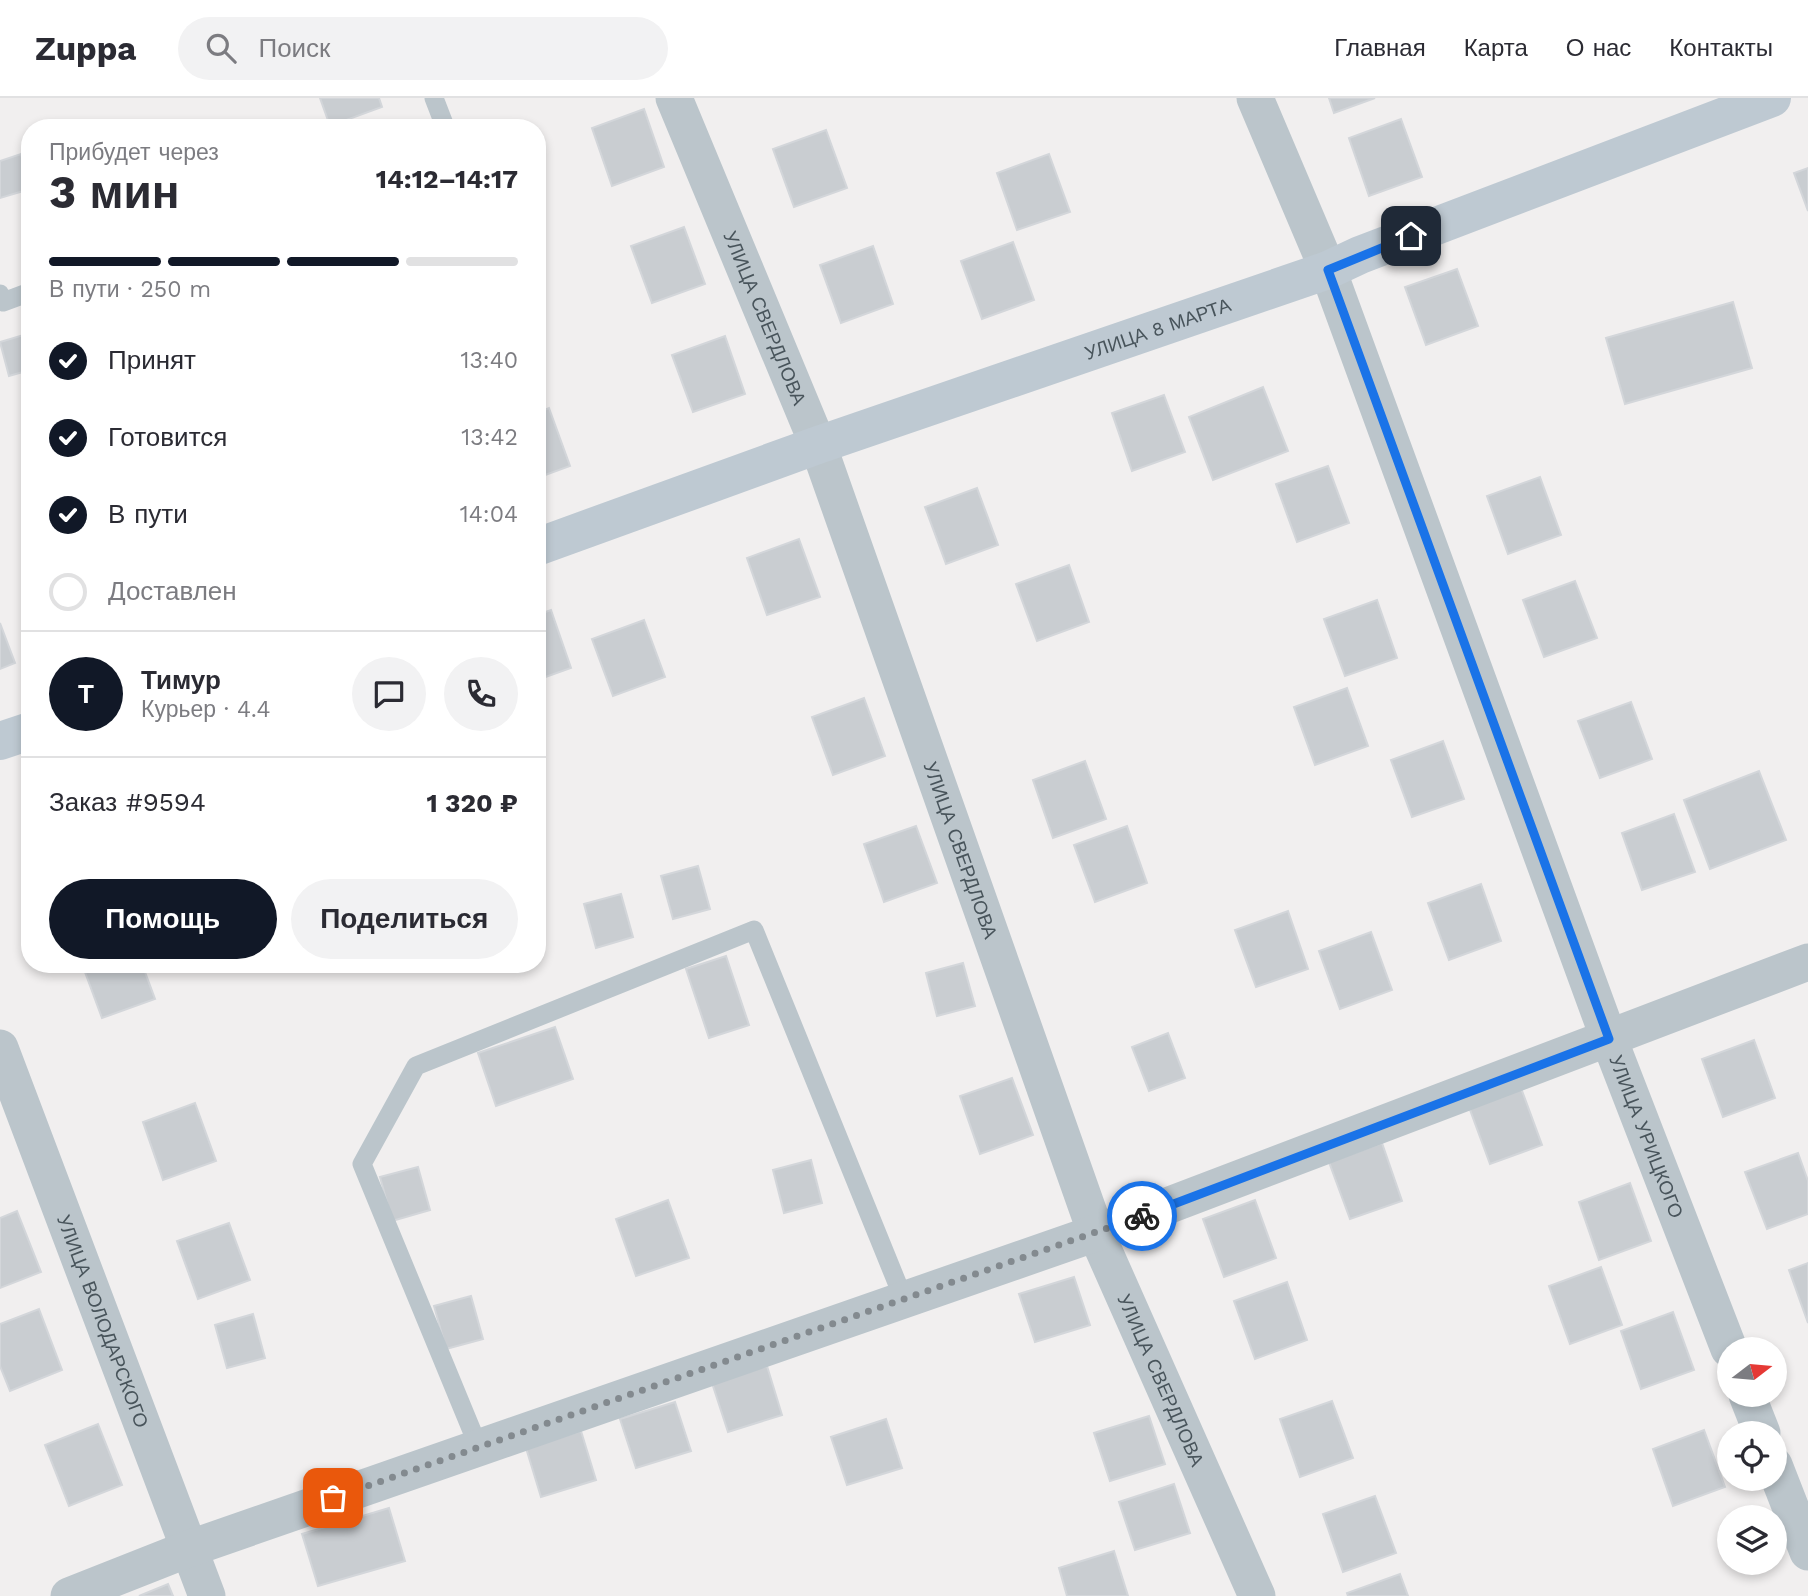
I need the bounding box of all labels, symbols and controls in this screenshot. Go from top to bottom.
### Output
search box [178,17,668,80]
text: Zuppa [35,29,136,68]
icon: search [202,29,240,67]
text: Поиск [258,33,330,63]
text: Главная [1334,34,1426,62]
text: Карта [1464,34,1528,62]
text: О нас [1566,34,1631,62]
text: Контакты [1669,34,1773,62]
text: Прибудет через [49,139,219,166]
text: 14:12–14:17 [376,164,518,194]
text: 3 мин [49,165,180,219]
pin [1381,206,1441,266]
icon: home [1392,217,1430,255]
street label: УЛИЦА СВЕРДЛОВА [719,227,812,409]
text: В пути · 250 m [49,276,211,303]
street label: УЛИЦА 8 МАРТА [1082,293,1234,364]
icon: check [49,342,87,380]
text: Принят [108,345,196,375]
text: 13:40 [460,347,518,374]
icon: check [49,419,87,457]
text: Готовится [108,422,227,452]
text: 13:42 [461,424,518,451]
icon: check [49,496,87,534]
text: В пути [108,499,188,529]
text: 14:04 [460,501,518,528]
text: Доставлен [108,576,237,606]
button: chat [352,657,426,731]
button: phone [444,657,518,731]
text: Тимур [141,665,221,695]
text: Т [78,679,94,709]
text: Курьер · 4.4 [141,696,271,723]
street label: УЛИЦА СВЕРДЛОВА [919,758,1003,942]
text: Заказ #9594 [49,787,206,817]
text: 1 320 ₽ [426,788,518,818]
button: Помощь [49,879,277,959]
button: Поделиться [291,879,518,959]
street label: УЛИЦА УРИЦКОГО [1605,1052,1689,1221]
courier [1107,1181,1177,1251]
icon: bike [1123,1197,1161,1235]
street label: УЛИЦА ВОЛОДАРСКОГО [53,1212,154,1431]
street label: УЛИЦА СВЕРДЛОВА [1113,1290,1210,1470]
north arrow [1717,1337,1787,1407]
map controls [1717,1337,1787,1575]
button: locate [1717,1421,1787,1491]
pin [303,1468,363,1528]
icon: bag [314,1479,352,1517]
button: layers [1717,1505,1787,1575]

